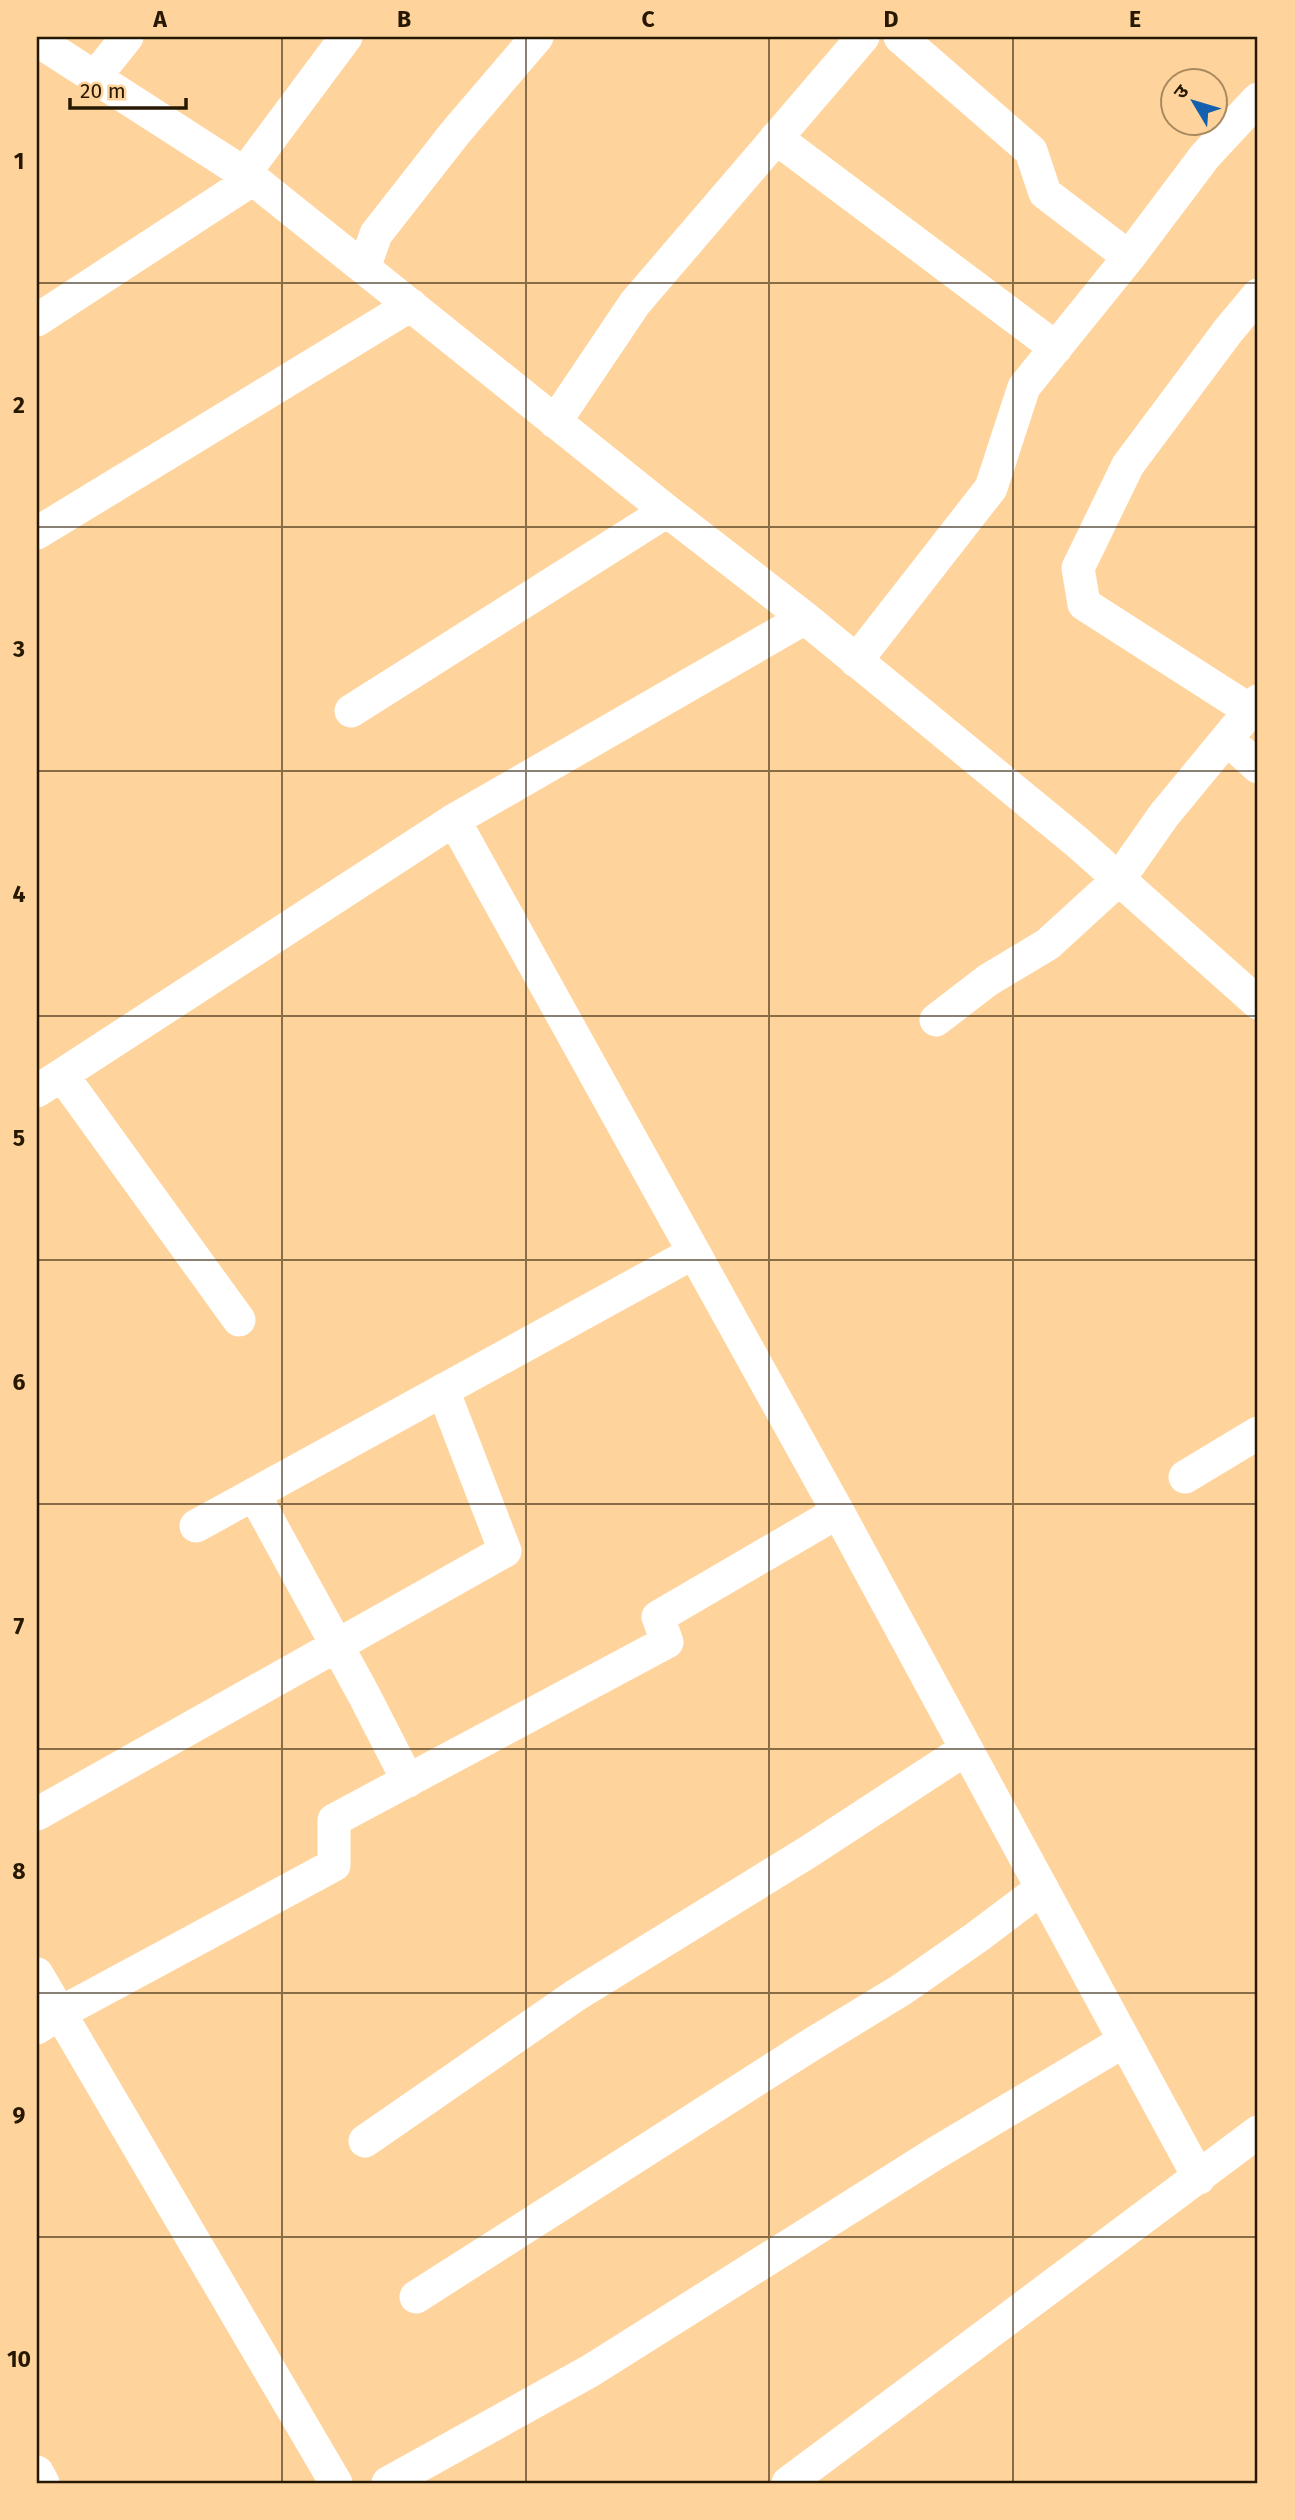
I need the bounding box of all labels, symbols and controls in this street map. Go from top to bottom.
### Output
text: A [152,5,167,33]
text: B [397,5,411,33]
text: C [641,5,655,33]
text: D [884,5,899,33]
text: E [1129,5,1141,33]
scale bar [70,66,186,110]
north arrow [1158,66,1228,136]
text: 20 m [80,78,126,104]
text: उ [1169,80,1194,103]
text: 1 [14,147,24,175]
text: 2 [13,391,25,419]
text: 3 [12,635,25,663]
text: 4 [13,880,26,908]
text: 5 [13,1124,25,1152]
text: 6 [13,1368,26,1396]
text: 7 [14,1612,25,1640]
text: 8 [12,1857,26,1885]
text: 9 [13,2101,26,2129]
text: 10 [7,2345,31,2373]

